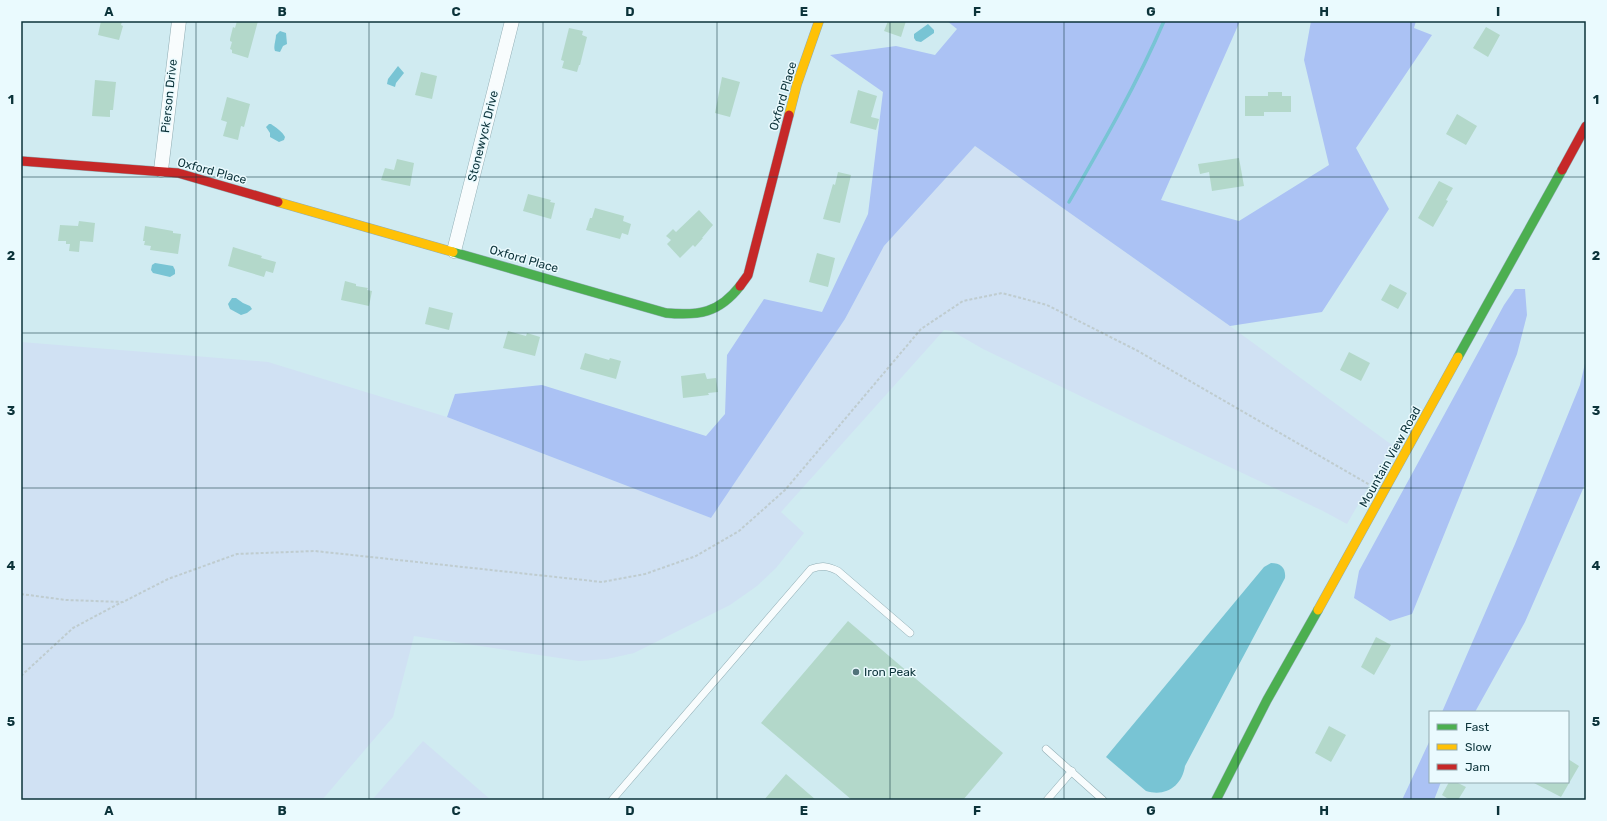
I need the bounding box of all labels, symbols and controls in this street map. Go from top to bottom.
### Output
text: A [104,4,114,19]
text: B [277,4,287,19]
text: C [451,4,461,19]
text: D [625,4,635,19]
text: E [800,4,808,19]
text: F [973,4,981,19]
text: G [1146,4,1156,19]
text: H [1319,4,1329,19]
text: I [1496,4,1500,19]
street label: Pierson Drive [158,58,180,134]
street label: Oxford Place [766,60,800,132]
street label: Stonewyck Drive [465,89,501,183]
text: 1 [8,92,14,107]
text: 1 [1593,92,1599,107]
street label: Oxford Place [176,155,248,187]
street label: Oxford Place [488,242,560,276]
text: 2 [7,248,15,263]
text: 2 [1592,248,1600,263]
text: 3 [7,403,16,418]
text: 3 [1592,403,1601,418]
street label: Mountain View Road [1356,404,1424,510]
text: 4 [7,558,16,573]
text: 4 [1592,558,1601,573]
place label: Iron Peak [864,665,917,679]
marker: Iron Peak [851,667,861,677]
legend [1429,711,1569,783]
text: 5 [7,714,15,729]
text: 5 [1592,714,1600,729]
text: Fast [1465,720,1489,734]
text: Slow [1465,740,1492,754]
text: Jam [1465,760,1490,774]
text: A [104,803,114,818]
text: B [277,803,287,818]
text: C [451,803,461,818]
text: D [625,803,635,818]
text: E [800,803,808,818]
text: F [973,803,981,818]
text: G [1146,803,1156,818]
text: H [1319,803,1329,818]
text: I [1496,803,1500,818]

